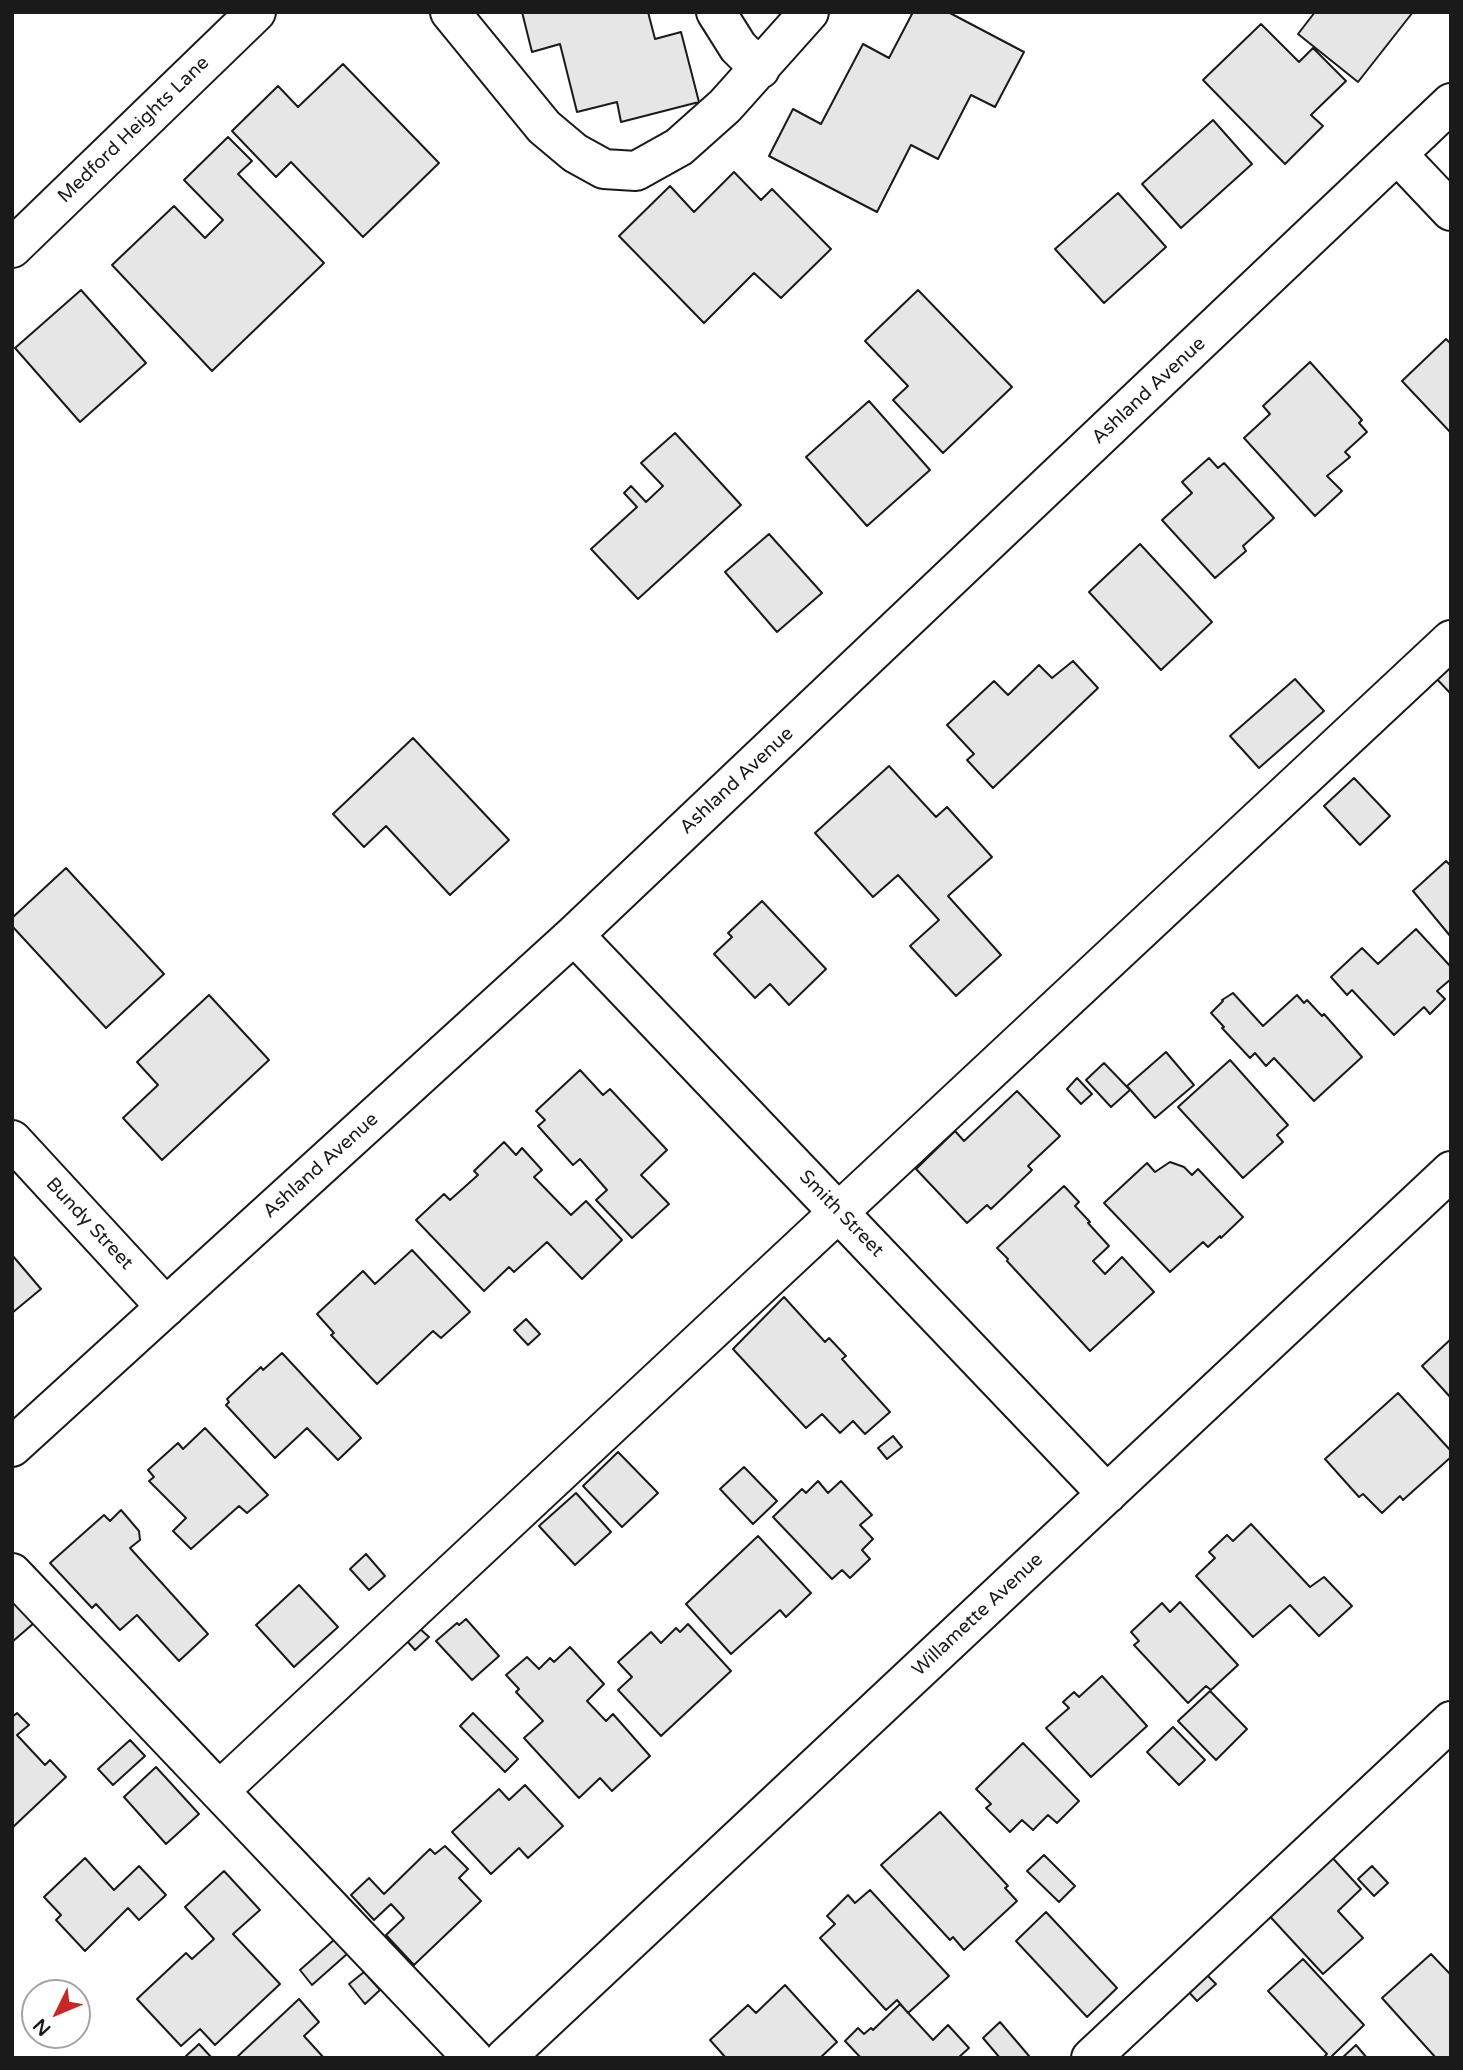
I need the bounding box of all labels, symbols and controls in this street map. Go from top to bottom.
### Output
street label: Medford Heights Lane [54,52,214,208]
street label: Ashland Avenue [1088,333,1210,449]
street label: Ashland Avenue [676,723,798,839]
street label: Ashland Avenue [259,1108,383,1224]
street label: Smith Street [794,1166,888,1262]
street label: Bundy Street [41,1173,137,1275]
street label: Willamette Avenue [908,1549,1048,1681]
north arrow [21,1979,91,2049]
text: N [29,2014,55,2040]

